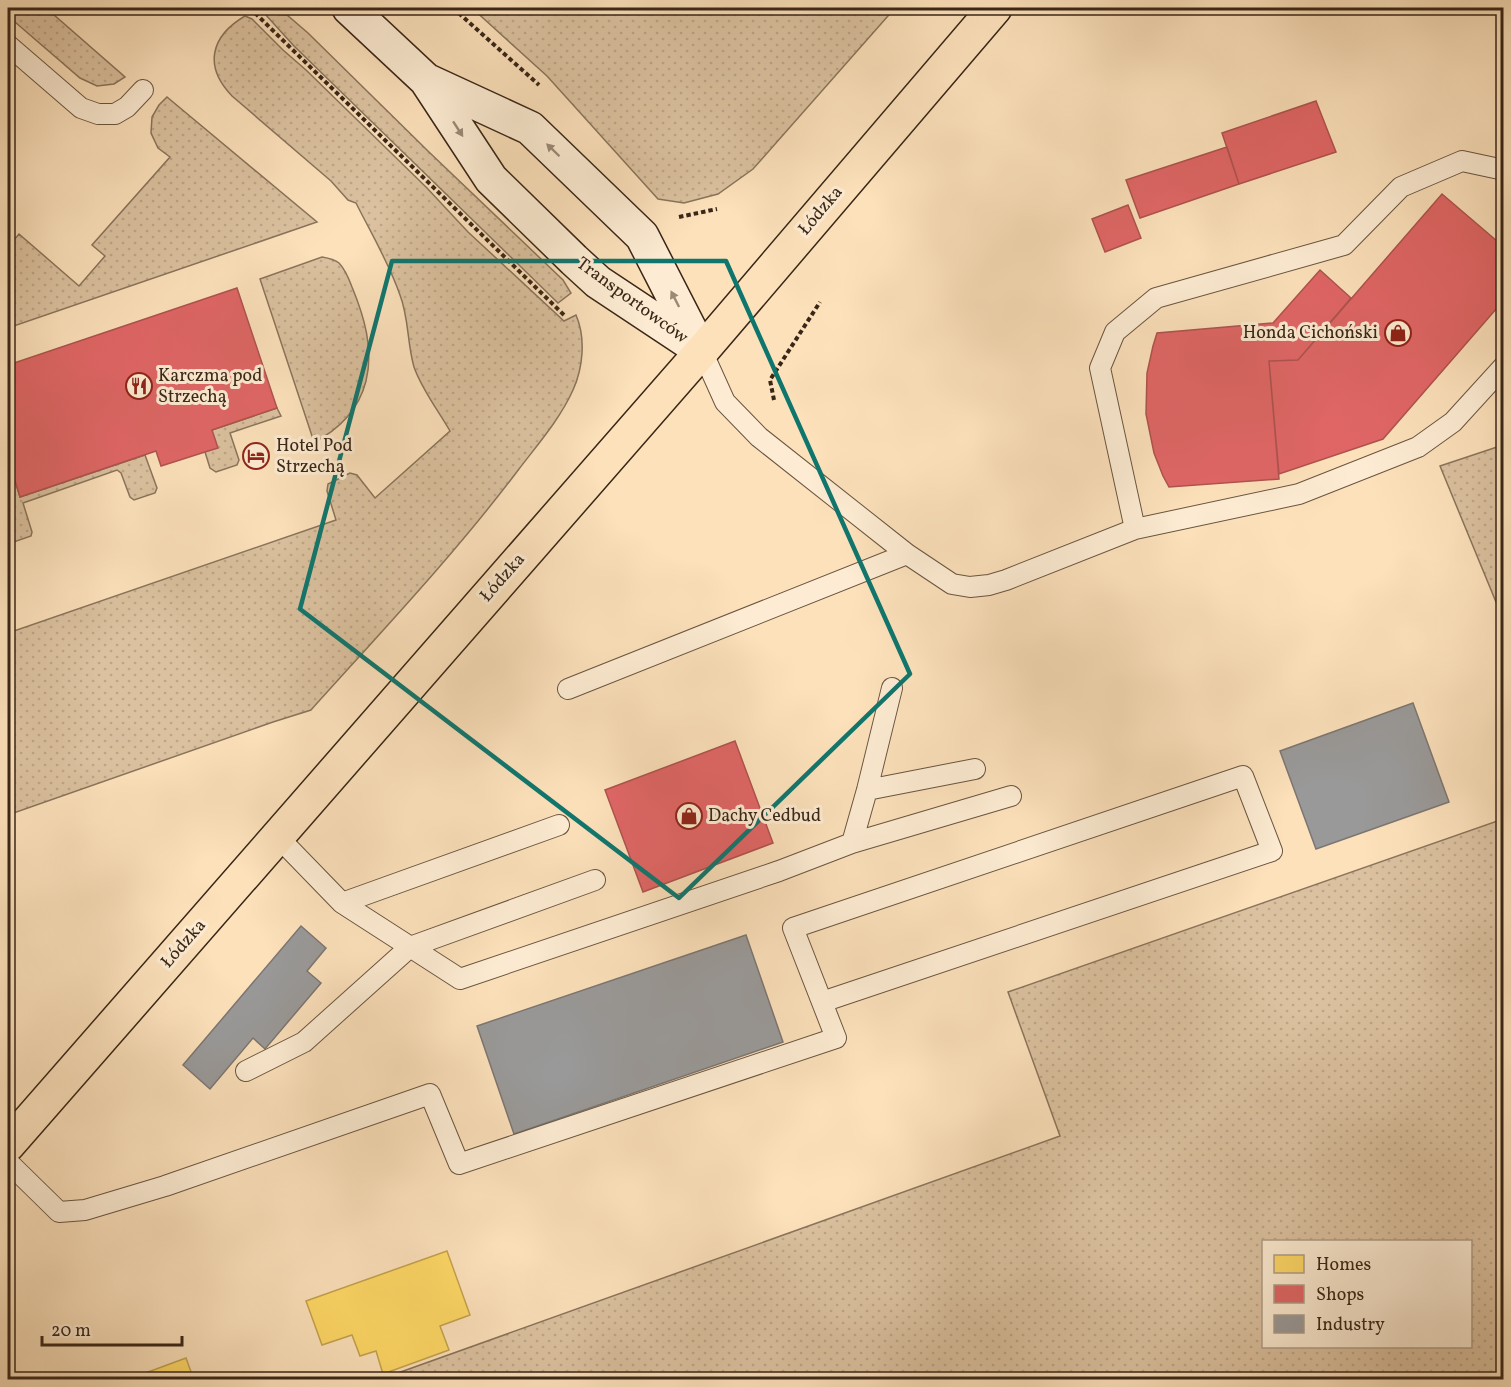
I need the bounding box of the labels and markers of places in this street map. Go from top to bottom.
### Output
shop icon: Honda Cichoński [1383,318,1413,348]
place label: Honda Cichoński [1243,321,1378,346]
place label: Karczma pod Strzechą [158,364,262,410]
restaurant icon: Karczma pod Strzechą [124,371,154,401]
place label: Hotel Pod Strzechą [276,434,353,480]
hotel icon: Hotel Pod Strzechą [241,441,271,471]
shop icon: Dachy Cedbud [674,801,704,831]
place label: Dachy Cedbud [708,804,821,829]

